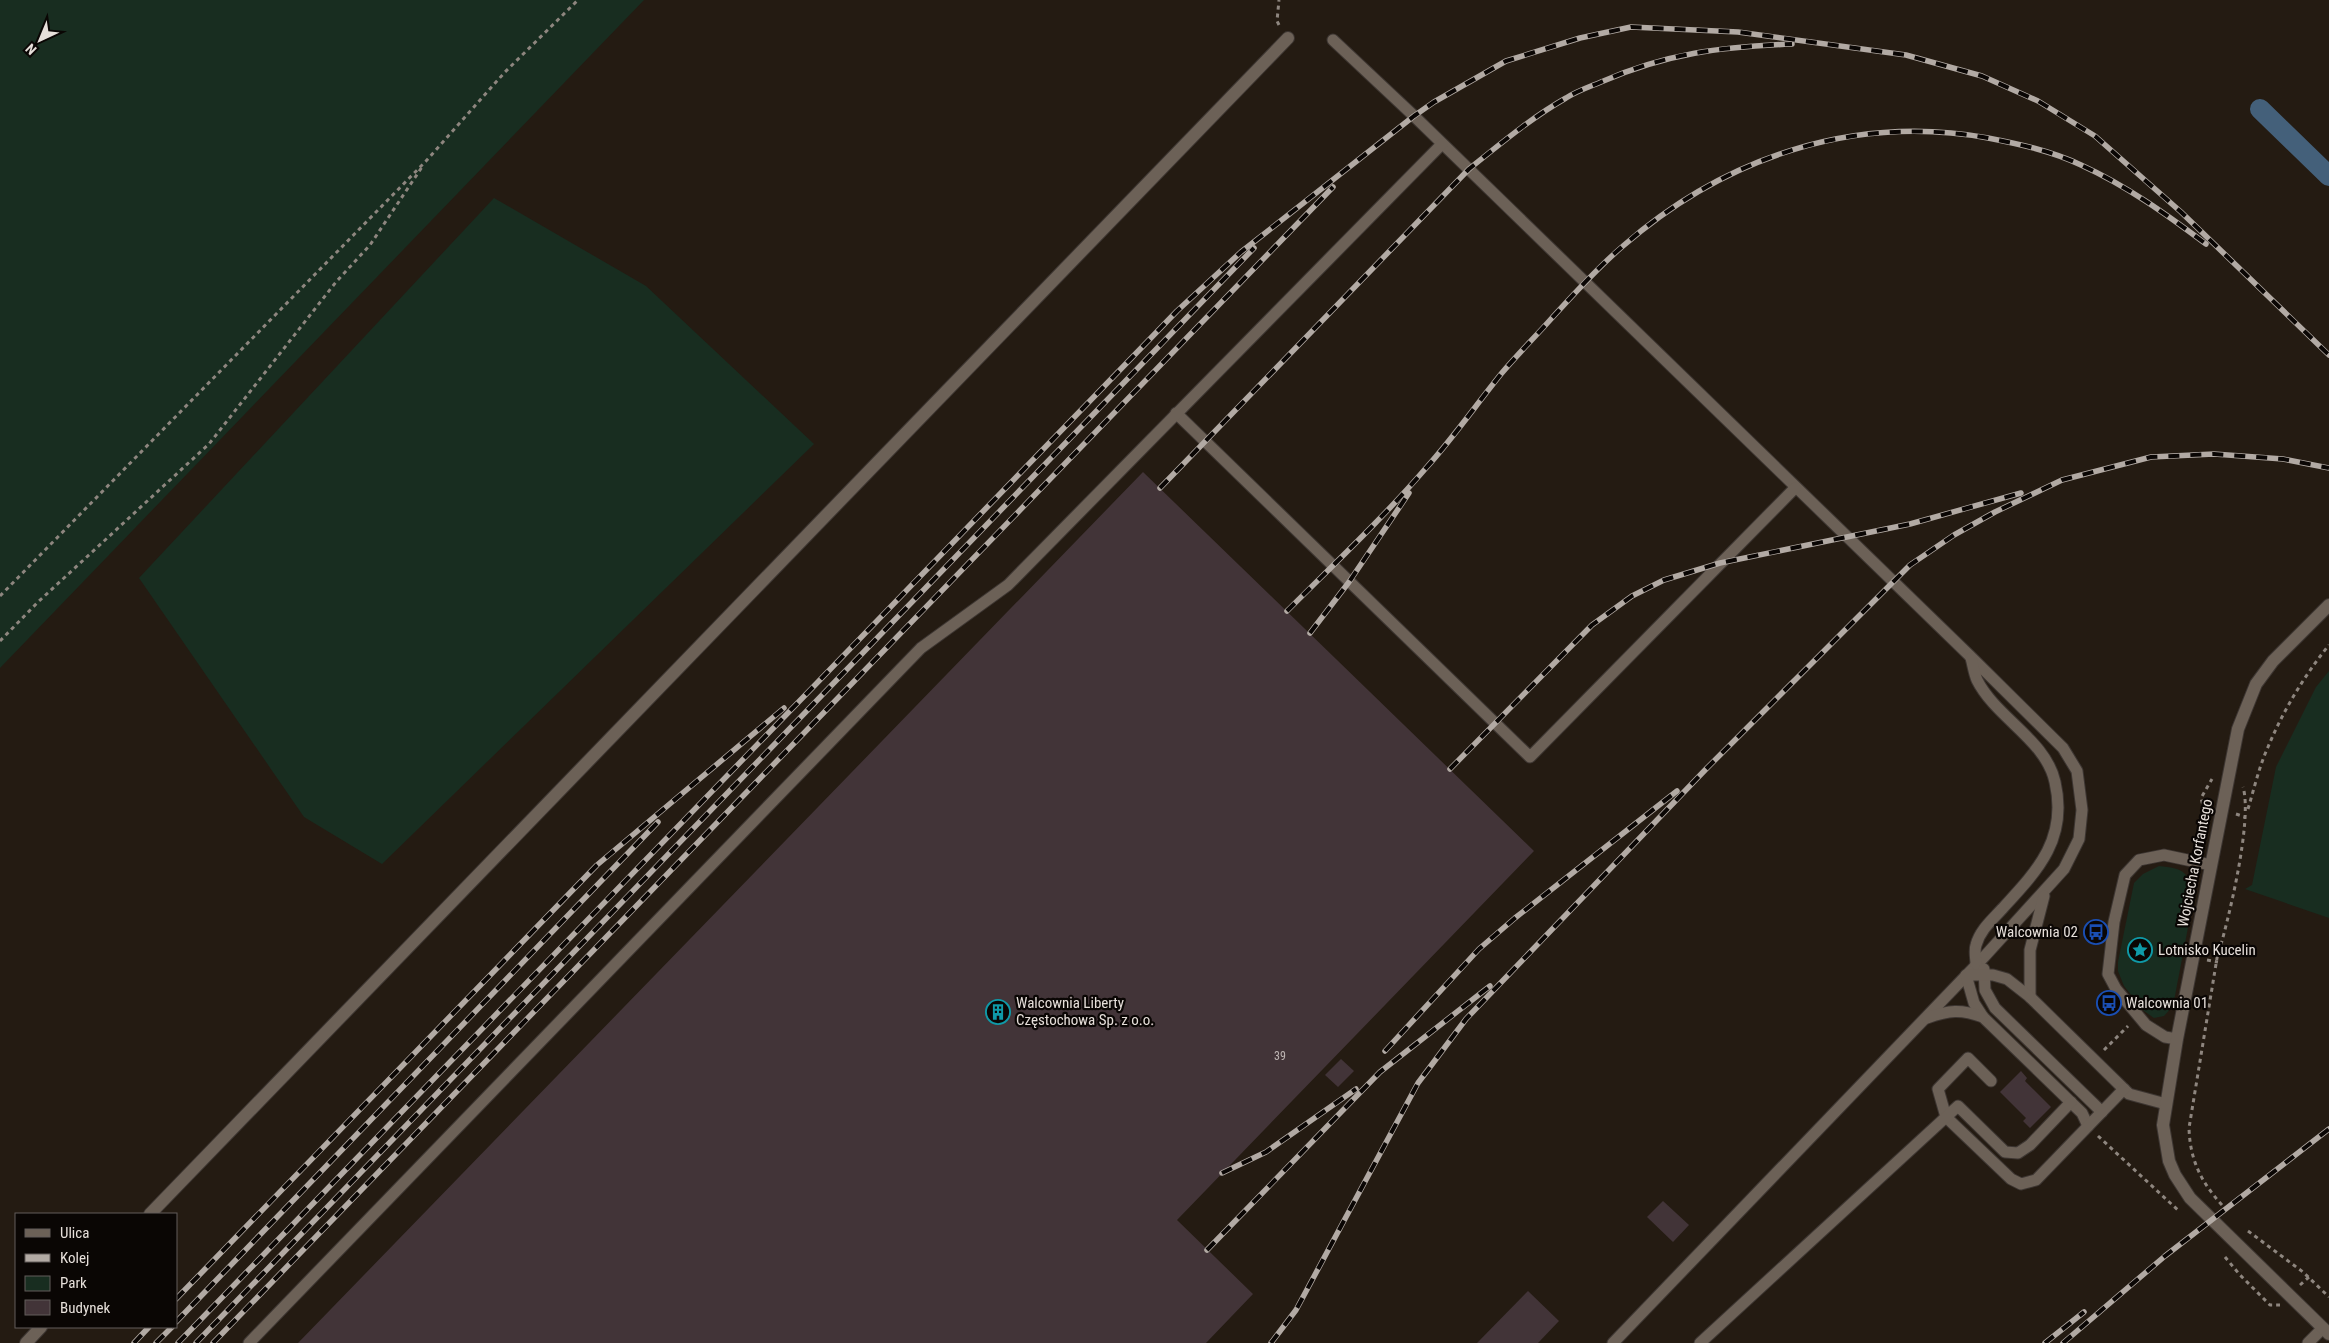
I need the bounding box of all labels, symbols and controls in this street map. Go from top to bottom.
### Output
north arrow [15,15,65,65]
text: N [22,41,40,58]
street label: Wojciecha Korfantego [2174,797,2216,929]
bus stop icon: Walcownia 02 [2083,919,2109,945]
place label: Walcownia 02 [1996,923,2078,941]
place icon: Lotnisko Kucelin [2127,937,2153,963]
place label: Lotnisko Kucelin [2158,941,2256,959]
bus stop icon: Walcownia 01 [2096,990,2122,1016]
place label: Walcownia Liberty Częstochowa Sp. z o.o. [1016,994,1154,1029]
place label: Walcownia 01 [2126,994,2208,1012]
building icon: Walcownia Liberty Częstochowa Sp. z o.o. [985,999,1011,1025]
house number: 39 [1274,1049,1286,1063]
legend [15,1213,178,1328]
text: Ulica [60,1224,89,1242]
text: Kolej [60,1249,89,1267]
text: Park [60,1274,87,1292]
text: Budynek [60,1299,110,1317]

